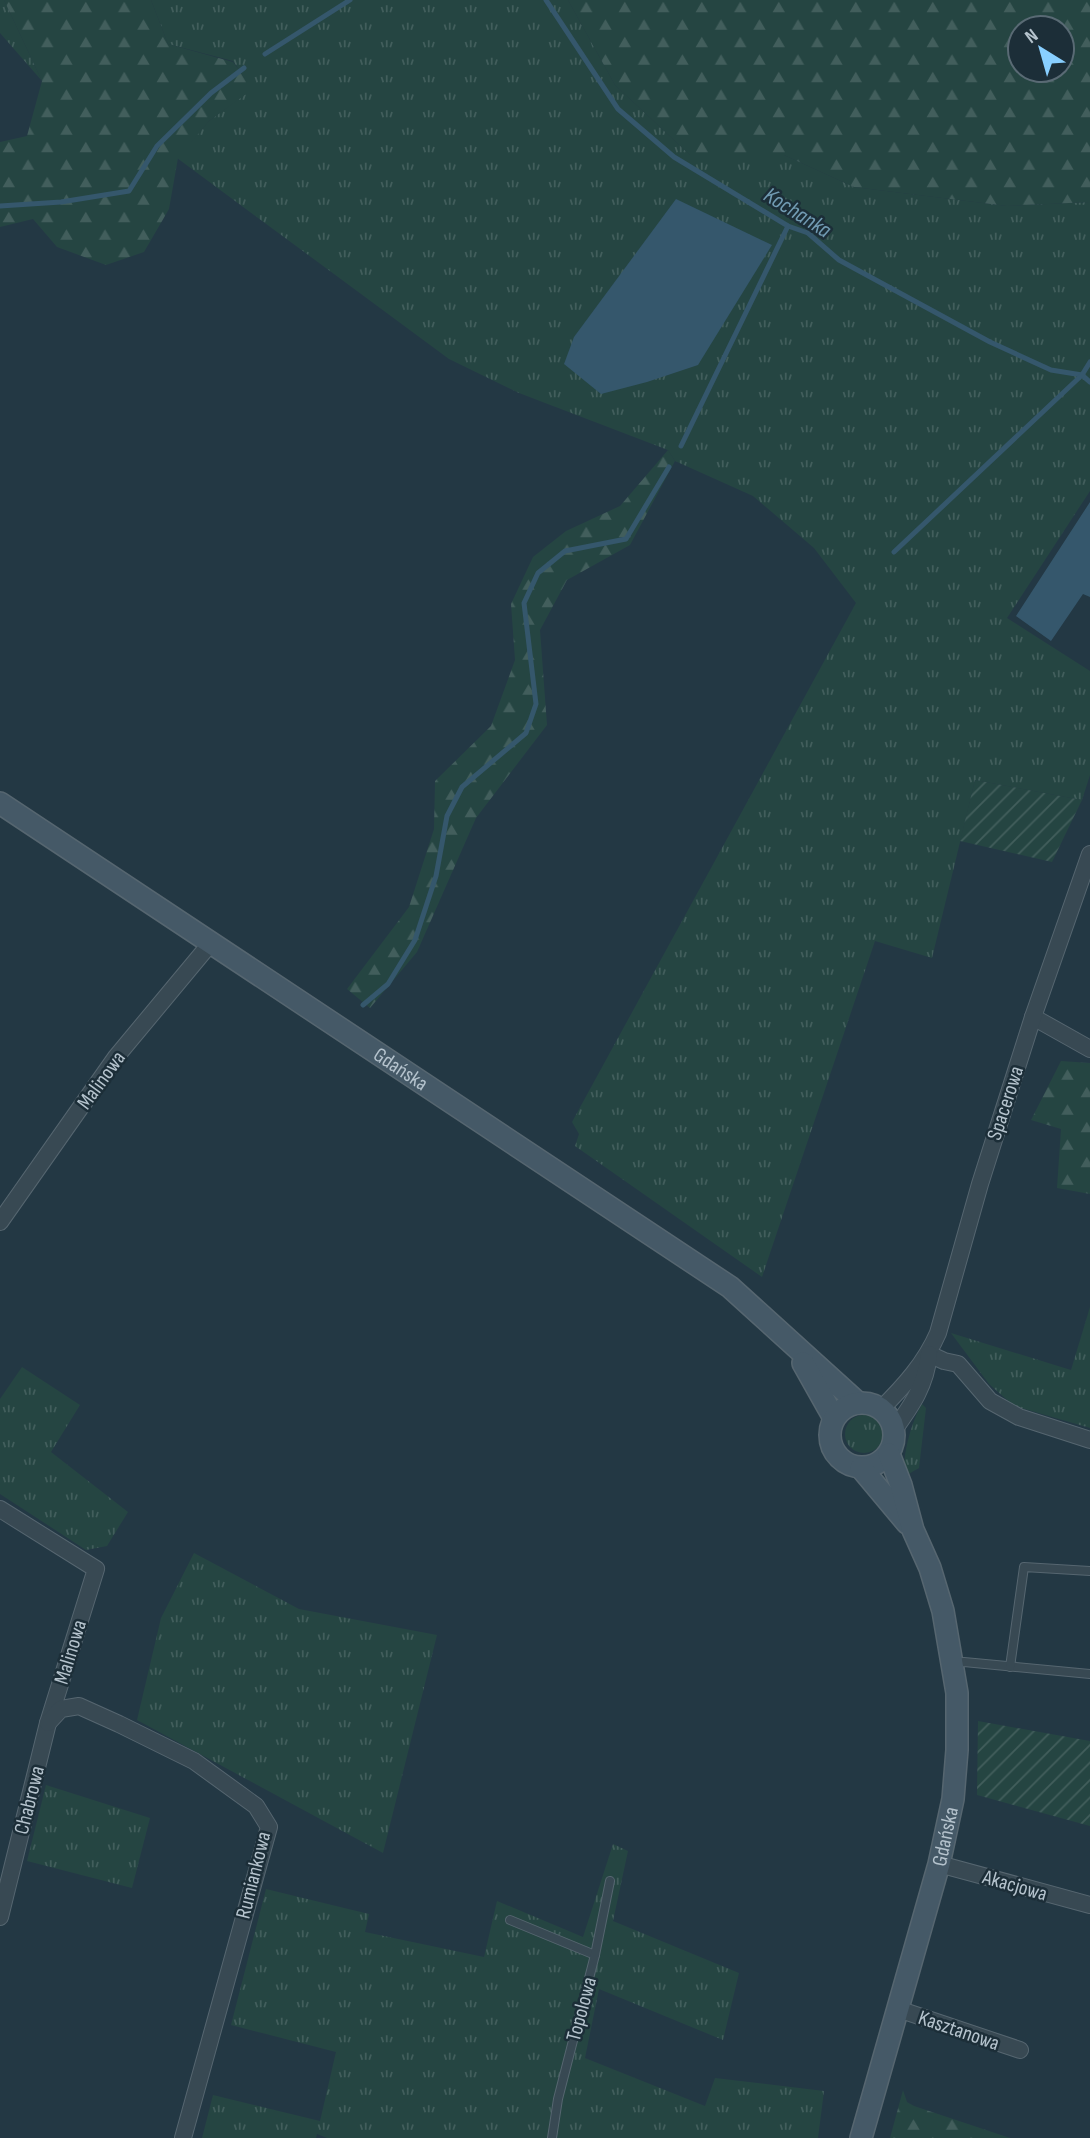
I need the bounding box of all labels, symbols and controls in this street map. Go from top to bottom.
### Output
north arrow [1006,14,1076,84]
text: N [1021,24,1043,49]
water label: Kochanka [759,181,837,245]
street label: Gdańska [369,1042,433,1096]
street label: Malinowa [72,1046,131,1114]
street label: Spacerowa [982,1063,1029,1143]
street label: Malinowa [49,1617,92,1687]
street label: Chabrowa [9,1763,50,1837]
street label: Gdańska [927,1805,964,1869]
street label: Rumiankowa [231,1829,276,1921]
street label: Akacjowa [979,1864,1050,1907]
street label: Topolowa [561,1974,602,2044]
street label: Kasztanowa [915,2005,1003,2056]

